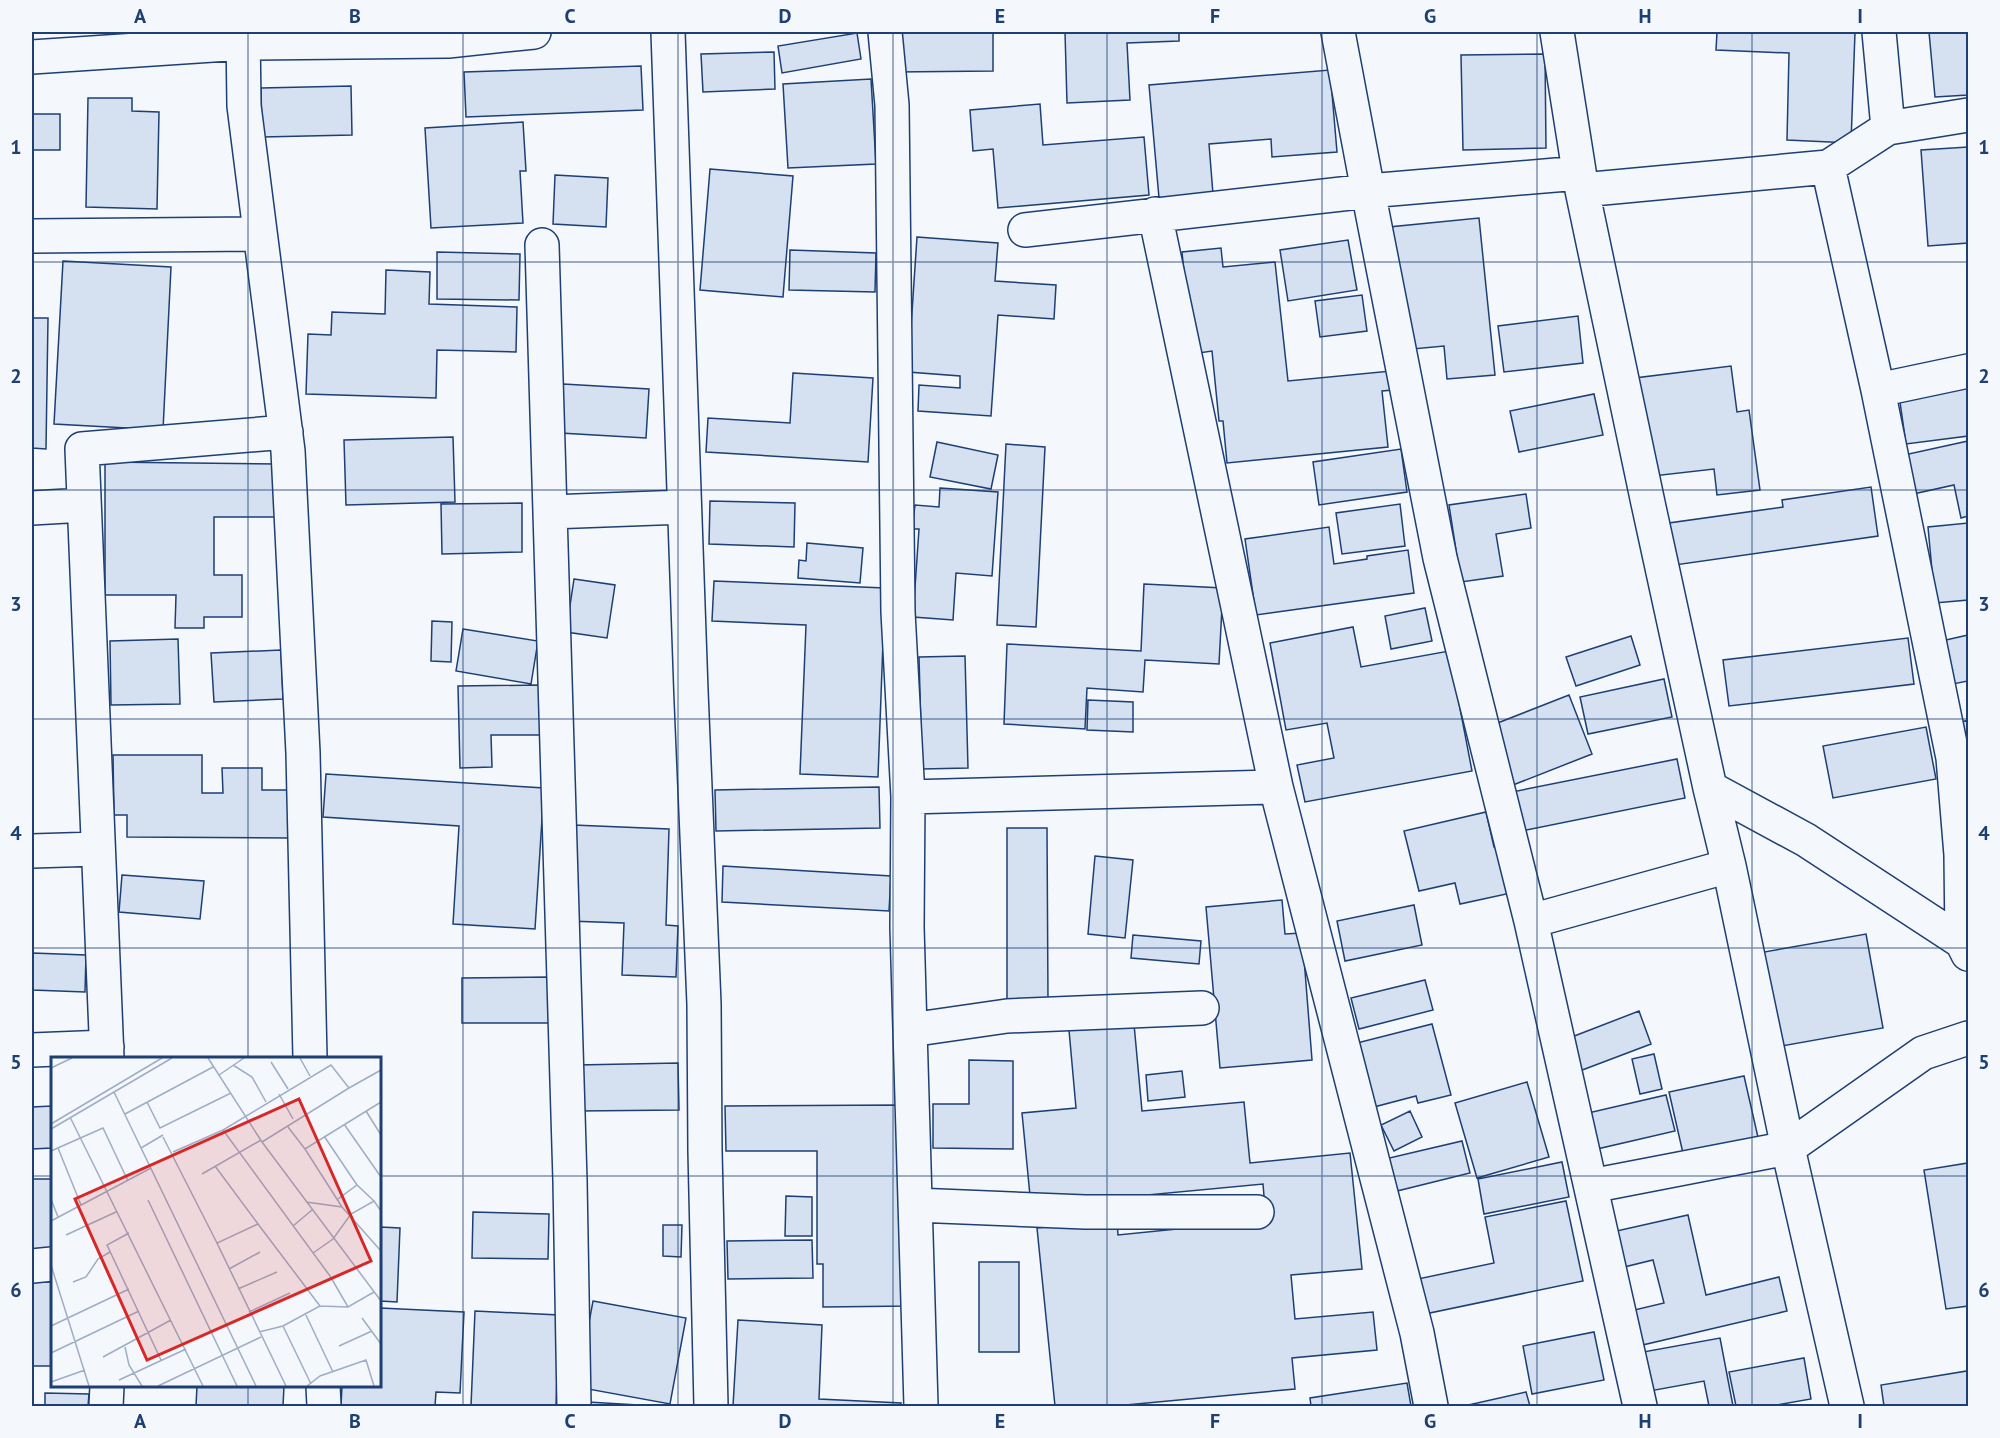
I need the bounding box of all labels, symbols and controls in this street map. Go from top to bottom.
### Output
text: A [134,3,147,29]
text: B [349,3,361,29]
text: C [564,3,576,29]
text: D [779,3,792,29]
text: E [995,3,1005,29]
text: F [1210,3,1220,29]
text: G [1424,3,1436,29]
text: H [1638,3,1652,29]
text: I [1857,3,1863,29]
text: 1 [10,134,22,160]
text: 1 [1978,134,1990,160]
text: 2 [10,363,22,389]
text: 2 [1978,363,1990,389]
text: 3 [10,591,22,617]
text: 3 [1978,591,1990,617]
text: 4 [10,820,22,846]
text: 4 [1978,820,1990,846]
text: 5 [10,1049,22,1075]
text: 5 [1978,1049,1990,1075]
inset map [51,1057,381,1387]
text: 6 [10,1277,22,1303]
text: 6 [1978,1277,1990,1303]
text: A [134,1408,147,1434]
text: B [349,1408,361,1434]
text: C [564,1408,576,1434]
text: D [779,1408,792,1434]
text: E [995,1408,1005,1434]
text: F [1210,1408,1220,1434]
text: G [1424,1408,1436,1434]
text: H [1638,1408,1652,1434]
text: I [1857,1408,1863,1434]

